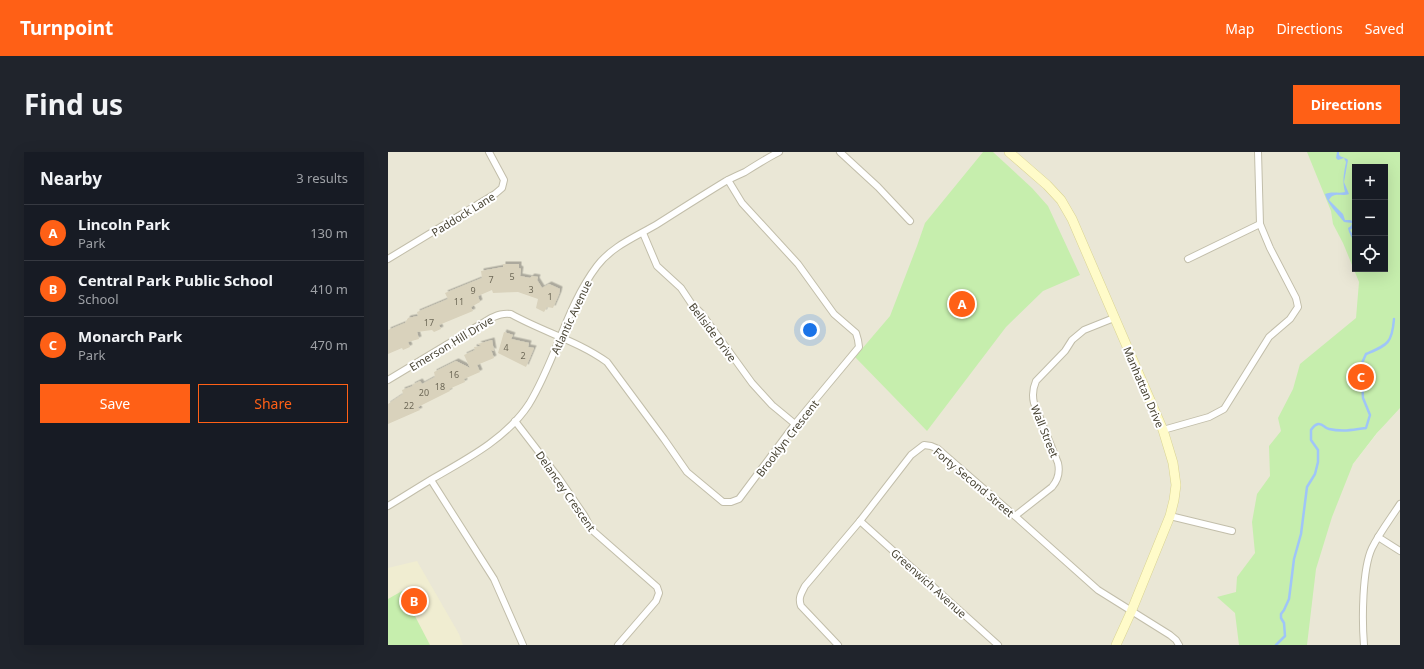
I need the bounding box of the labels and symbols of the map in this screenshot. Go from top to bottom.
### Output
street label: Paddock Lane [429,189,497,239]
house number: 5 [509,270,515,283]
house number: 7 [488,273,494,286]
street label: Atlantic Avenue [547,277,595,357]
house number: 3 [528,283,534,296]
house number: 9 [470,284,476,297]
pin: A [949,289,975,319]
house number: 1 [547,290,553,303]
house number: 11 [454,295,464,308]
street label: Bellside Drive [686,299,740,365]
street label: Emerson Hill Drive [406,312,496,374]
house number: 17 [424,316,434,329]
your location [800,320,820,340]
house number: 4 [503,341,509,354]
street label: Manhattan Drive [1120,344,1168,430]
house number: 2 [520,349,526,362]
pin: C [1348,362,1374,392]
house number: 16 [449,368,459,381]
house number: 18 [435,380,445,393]
house number: 20 [419,386,429,399]
street label: Brooklyn Crescent [752,396,822,480]
house number: 22 [404,399,414,412]
street label: Wall Street [1028,402,1062,460]
street label: Forty Second Street [931,444,1017,520]
street label: Delancey Crescent [533,448,599,534]
street label: Greenwich Avenue [888,545,970,621]
pin: B [401,586,427,616]

